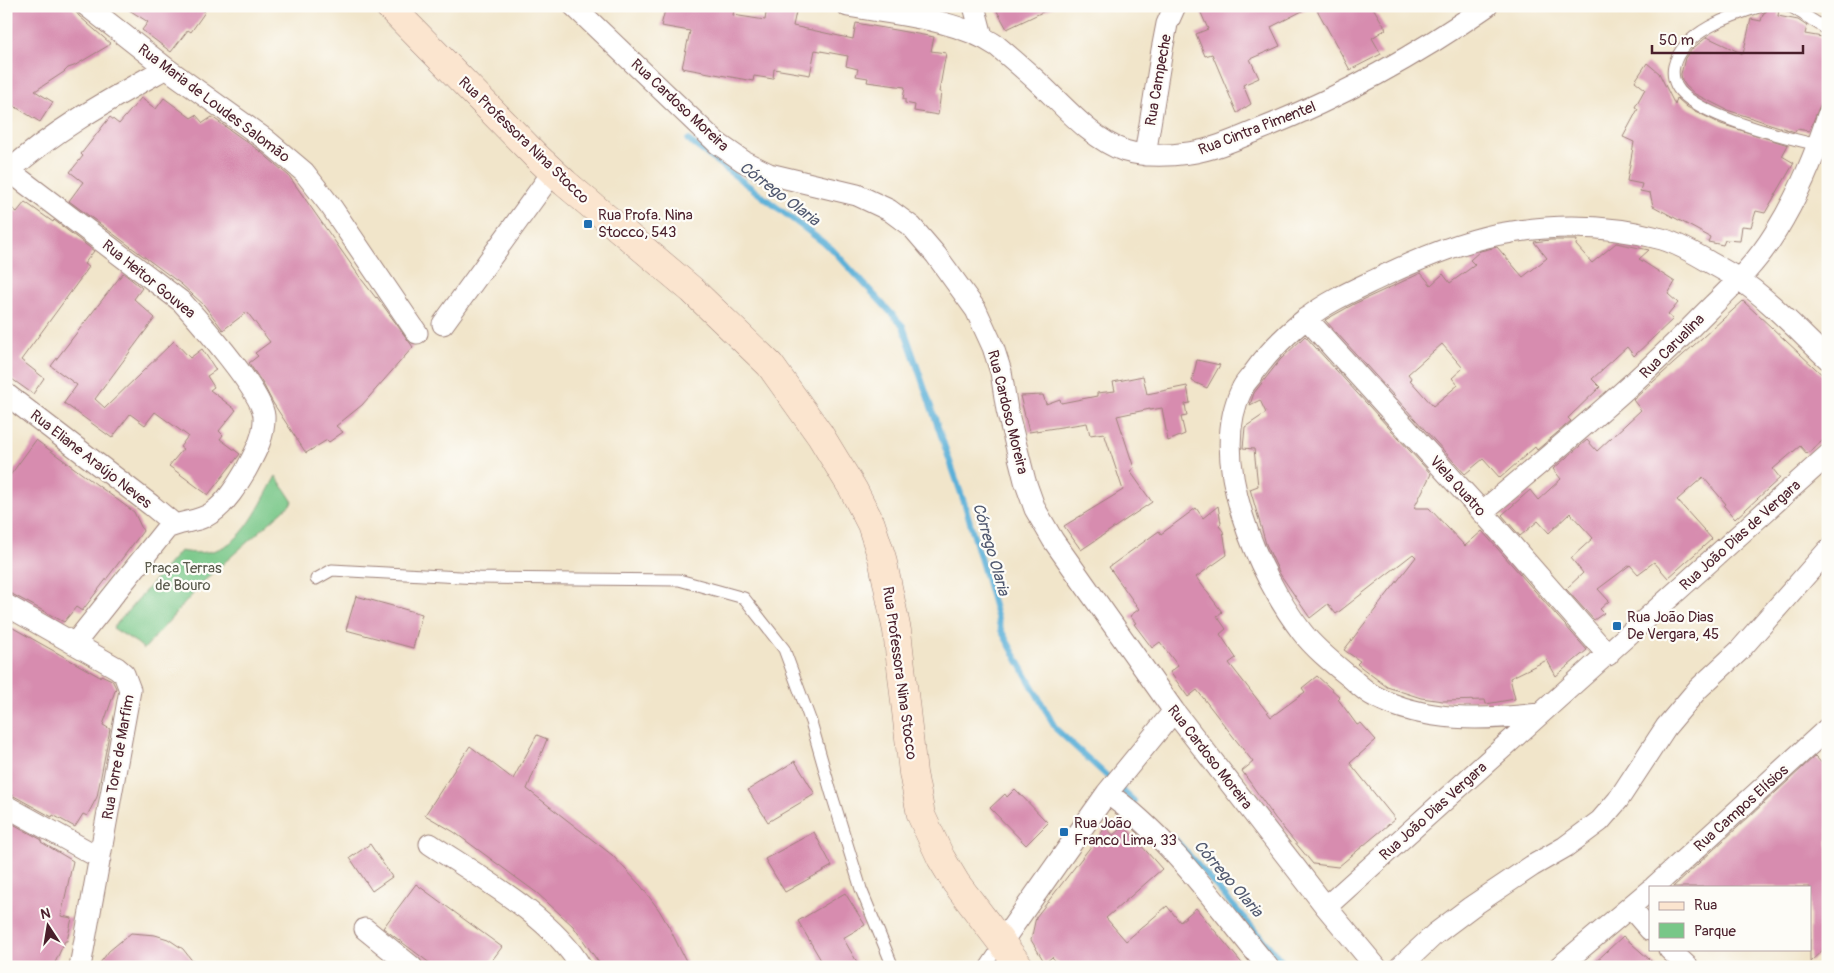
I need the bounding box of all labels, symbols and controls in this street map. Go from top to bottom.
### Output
scale bar [1652,22,1803,54]
text: 50 m [1659,31,1694,50]
street label: Rua Campeche [1141,32,1176,127]
street label: Rua Maria de Loudes Salomão [134,40,294,167]
street label: Rua Cardoso Moreira [627,55,733,156]
street label: Rua Professora Nina Stocco [454,73,593,208]
street label: Rua Cintra Pimentel [1196,97,1319,160]
water label: Córrego Olaria [735,157,825,231]
place label: Rua Profa. Nina Stocco, 543 [598,206,693,242]
marker: Rua Profa. Nina Stocco, 543 [582,218,594,230]
street label: Rua Heitor Gouvea [98,236,199,323]
street label: Rua Carualina [1636,310,1709,383]
street label: Rua Cardoso Moreira [983,348,1032,476]
street label: Rua Eliane Araújo Neves [26,406,156,513]
street label: Viela Quatro [1425,452,1490,521]
street label: Rua João Dias de Vergara [1676,476,1805,595]
water label: Córrego Olaria [968,501,1014,599]
park label: Praça Terras de Bouro [144,559,222,595]
street label: Rua Professora Nina Stocco [878,585,921,761]
place label: Rua João Dias De Vergara, 45 [1627,608,1719,644]
marker: Rua João Dias De Vergara, 45 [1611,620,1623,632]
street label: Rua Torre de Marfim [98,693,139,821]
street label: Rua Cardoso Moreira [1163,701,1256,813]
street label: Rua João Dias Vergara [1376,758,1491,865]
street label: Rua Campos Elísios [1690,761,1793,856]
place label: Rua João Franco Lima, 33 [1074,814,1177,850]
marker: Rua João Franco Lima, 33 [1058,826,1070,838]
water label: Córrego Olaria [1189,836,1268,922]
legend [1649,886,1812,950]
text: Rua [1694,896,1717,915]
north arrow [22,900,72,950]
text: N [39,904,52,923]
text: Parque [1694,922,1737,941]

